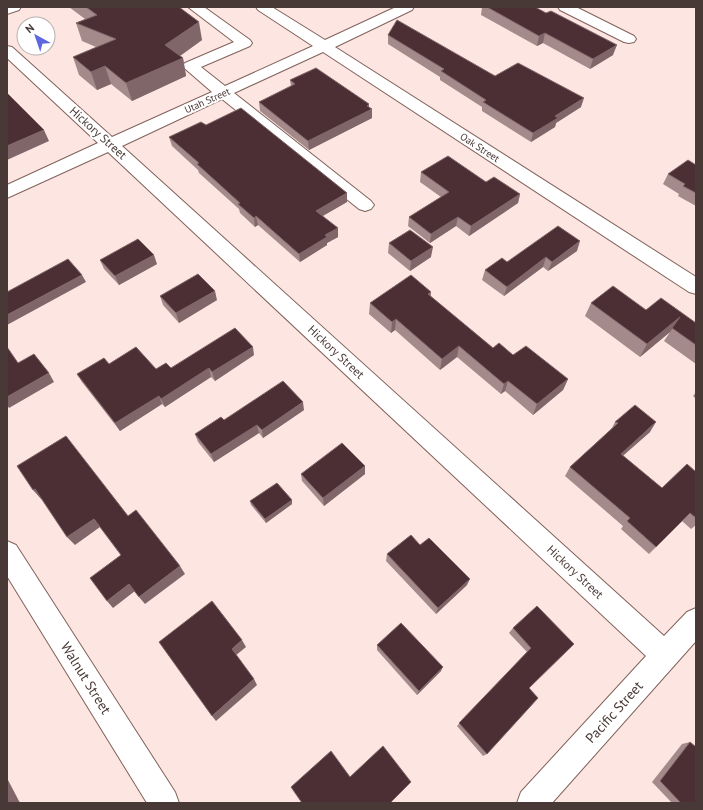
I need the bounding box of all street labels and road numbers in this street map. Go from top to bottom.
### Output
street label: Utah Street [182,84,233,116]
street label: Hickory Street [67,103,130,162]
street label: Oak Street [458,130,502,165]
street label: Hickory Street [305,322,368,382]
street label: Hickory Street [544,542,607,602]
street label: Walnut Street [57,639,115,718]
street label: Pacific Street [581,677,647,747]

